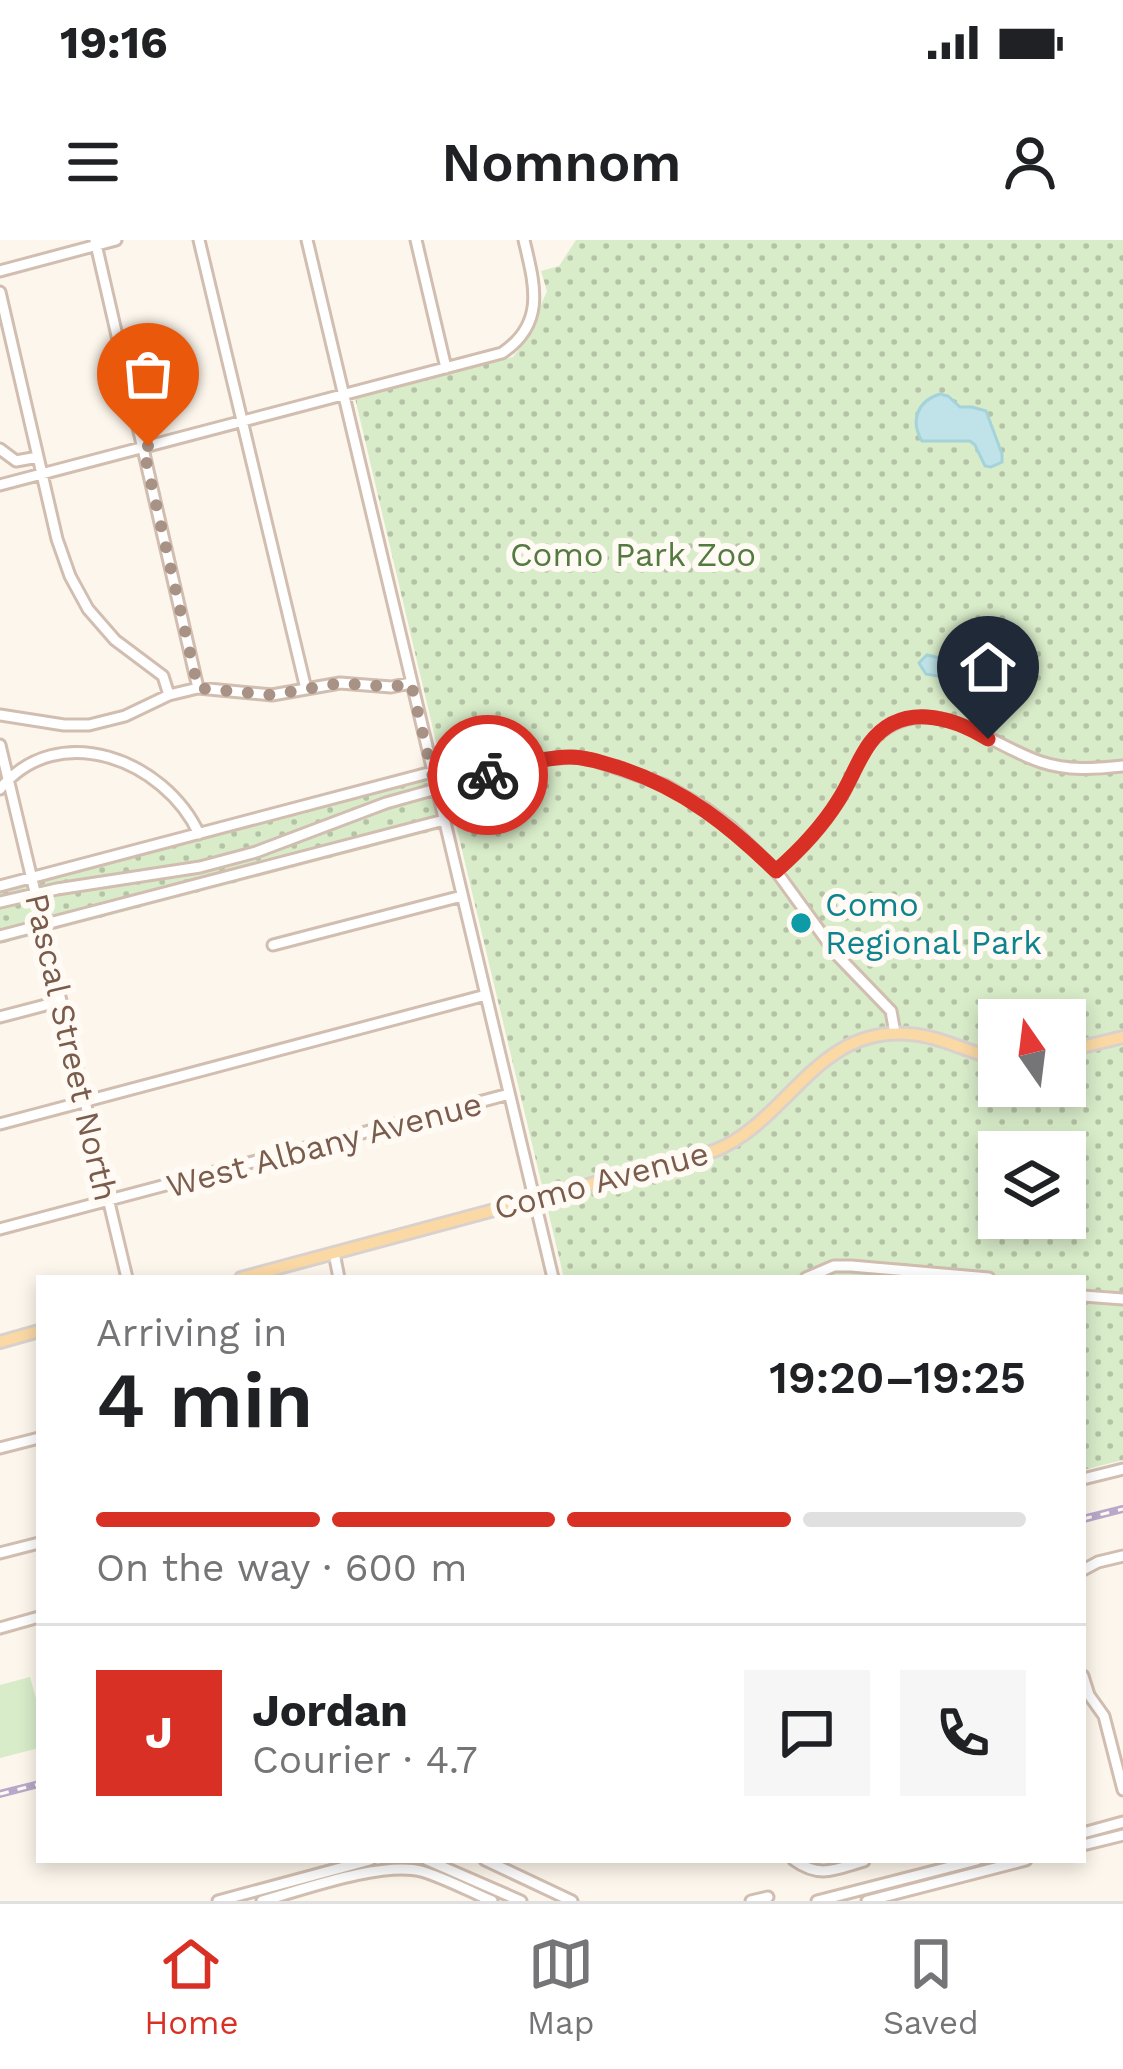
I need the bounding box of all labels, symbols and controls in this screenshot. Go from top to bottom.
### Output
text: 19:16 [60,16,168,69]
icon: menu [60,129,126,195]
icon: person [997,129,1063,195]
text: Nomnom [442,131,681,194]
pin [97,323,199,446]
icon: bag [115,341,181,407]
park label: Como Park Zoo [510,535,756,574]
pin [937,616,1039,739]
icon: home [955,634,1021,700]
courier [428,715,548,835]
icon: bike [455,742,521,808]
place label: Como Regional Park [825,885,1042,962]
street label: Pascal Street North [17,889,126,1205]
marker: Como Regional Park [788,910,814,936]
north arrow [978,999,1086,1107]
map controls [978,999,1086,1239]
street label: West Albany Avenue [162,1084,486,1205]
button: layers [978,1131,1086,1239]
street label: Como Avenue [490,1133,713,1228]
text: Arriving in [96,1310,287,1355]
text: 19:20–19:25 [769,1351,1026,1404]
text: 4 min [96,1354,313,1446]
text: On the way · 600 m [96,1545,467,1590]
button: chat [744,1670,870,1796]
button: phone [900,1670,1026,1796]
text: Jordan [252,1684,408,1737]
text: J [145,1706,173,1759]
text: Courier · 4.7 [252,1737,478,1782]
tab: Home [144,1931,239,2042]
tab: Map [527,1931,594,2042]
tab: Saved [883,1931,979,2042]

